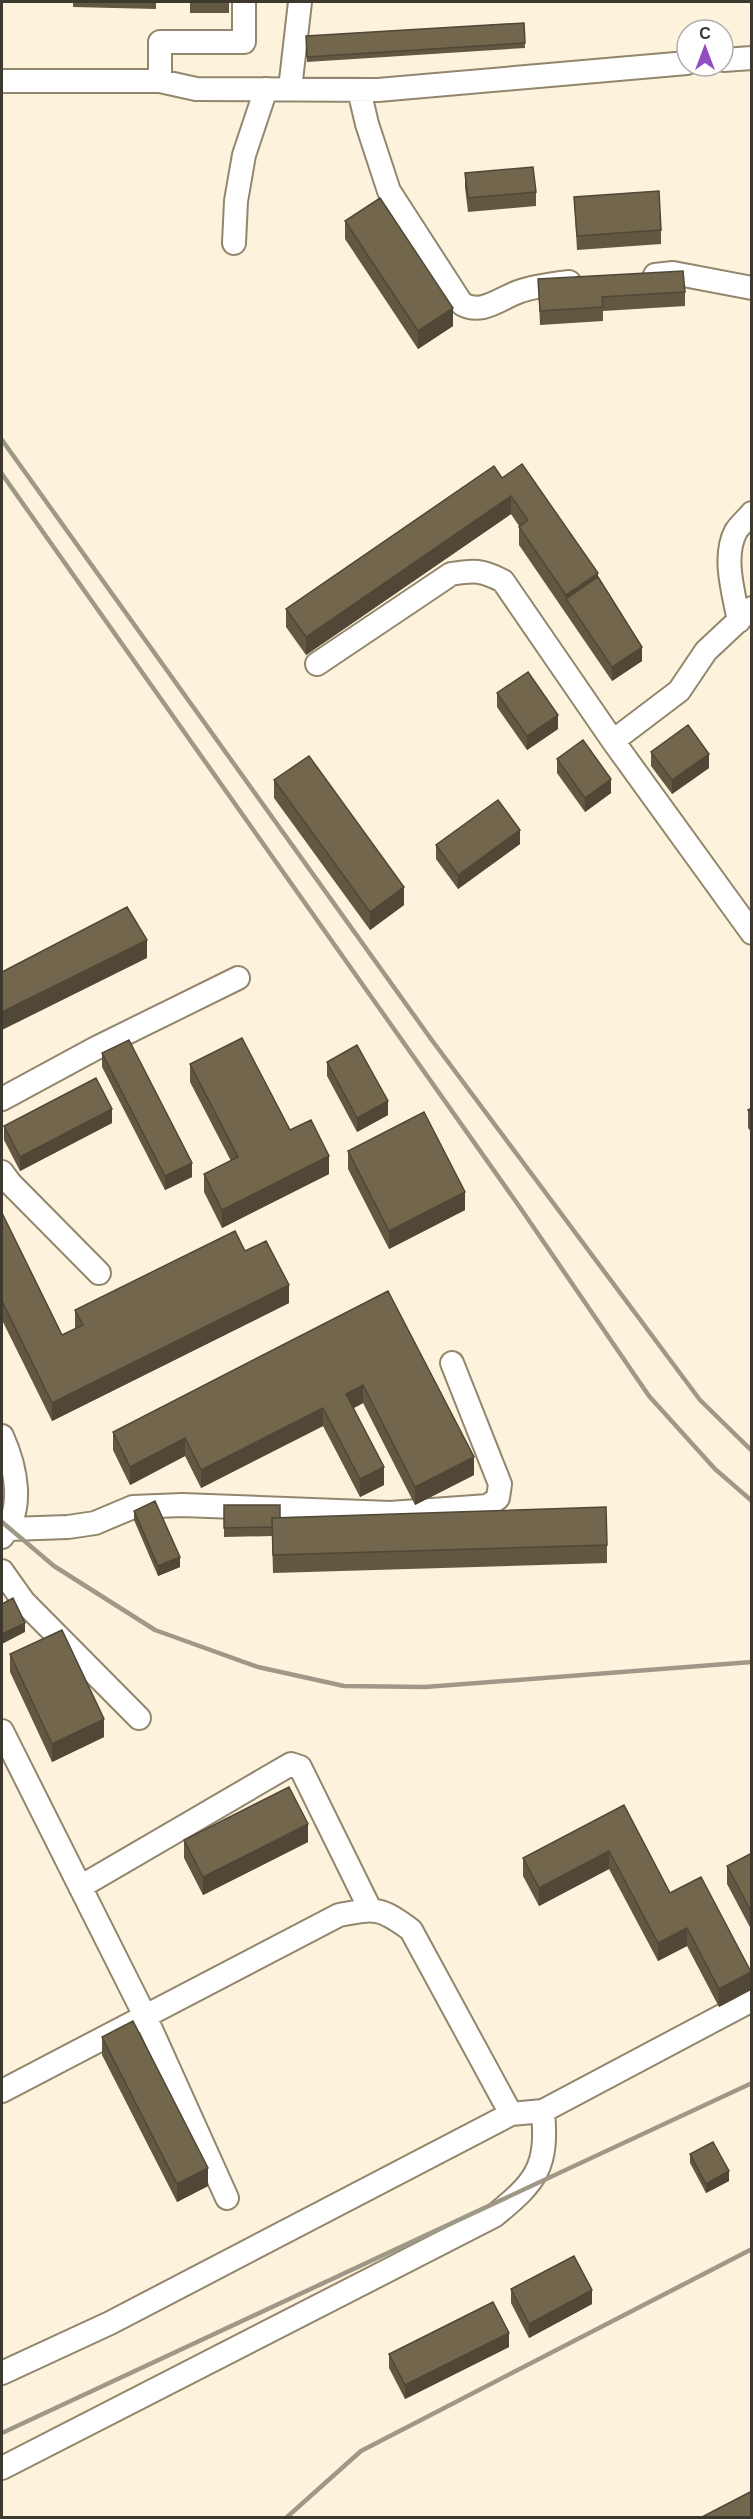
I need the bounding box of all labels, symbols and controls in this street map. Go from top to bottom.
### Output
north arrow [675,18,735,78]
text: С [699,25,711,42]

